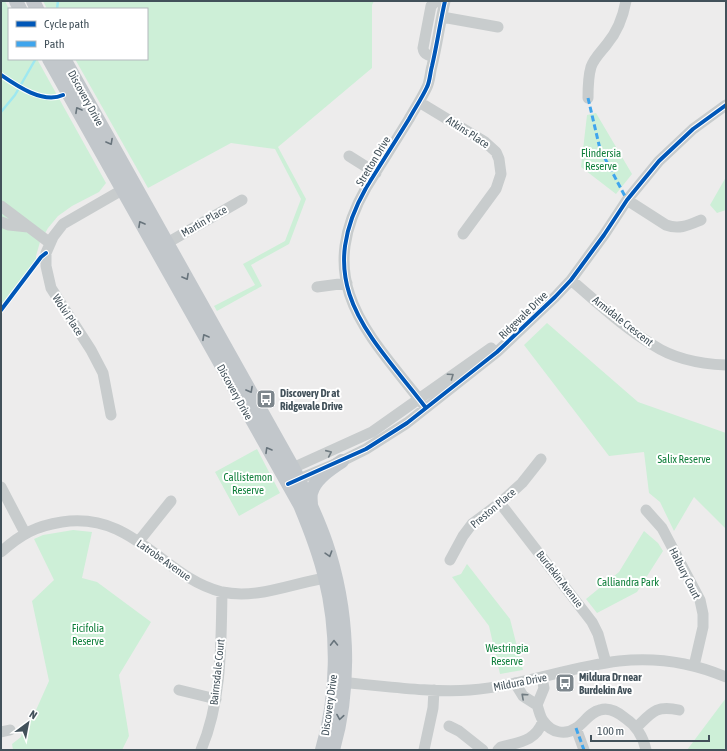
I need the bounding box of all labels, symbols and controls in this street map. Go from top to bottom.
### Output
legend [8,8,148,60]
text: Cycle path [44,17,89,31]
text: Path [44,37,65,51]
street label: Discovery Drive [66,68,106,128]
one-way arrow [75,107,83,114]
street label: Atkins Place [444,114,492,150]
street label: Stretton Drive [354,134,392,188]
one-way arrow [105,138,113,145]
park label: Flindersia Reserve [581,147,621,172]
street label: Martin Place [179,203,229,239]
one-way arrow [138,220,145,228]
one-way arrow [181,273,189,280]
street label: Ridgevale Drive [496,289,550,341]
street label: Wolvi Place [50,292,86,338]
street label: Armidale Crescent [590,294,656,348]
one-way arrow [202,334,209,341]
street label: Discovery Drive [215,362,255,422]
one-way arrow [447,373,454,381]
one-way arrow [245,386,252,393]
place label: Discovery Dr at Ridgevale Drive [280,387,343,412]
bus stop icon: Discovery Dr at Ridgevale Drive [255,388,277,410]
one-way arrow [266,447,273,454]
one-way arrow [325,449,332,457]
park label: Salix Reserve [657,453,711,465]
park label: Callistemon Reserve [224,471,272,496]
street label: Preston Place [468,486,518,530]
street label: Latrobe Avenue [135,537,193,583]
street label: Halbury Court [667,545,703,601]
street label: Burdekin Avenue [534,548,586,610]
one-way arrow [324,550,333,557]
park label: Calliandra Park [597,576,659,588]
park label: Ficifolia Reserve [72,622,104,647]
street label: Bairnsdale Court [208,638,226,706]
one-way arrow [330,640,338,646]
park label: Westringia Reserve [485,642,529,667]
street label: Mildura Drive [492,671,548,693]
place label: Mildura Dr near Burdekin Ave [579,671,642,696]
bus stop icon: Mildura Dr near Burdekin Ave [554,672,576,694]
street label: Discovery Drive [319,674,339,736]
one-way arrow [521,693,529,701]
north arrow [8,703,48,743]
text: N [27,708,39,721]
one-way arrow [336,714,345,720]
scale bar [591,717,709,743]
text: 100 m [597,724,624,738]

